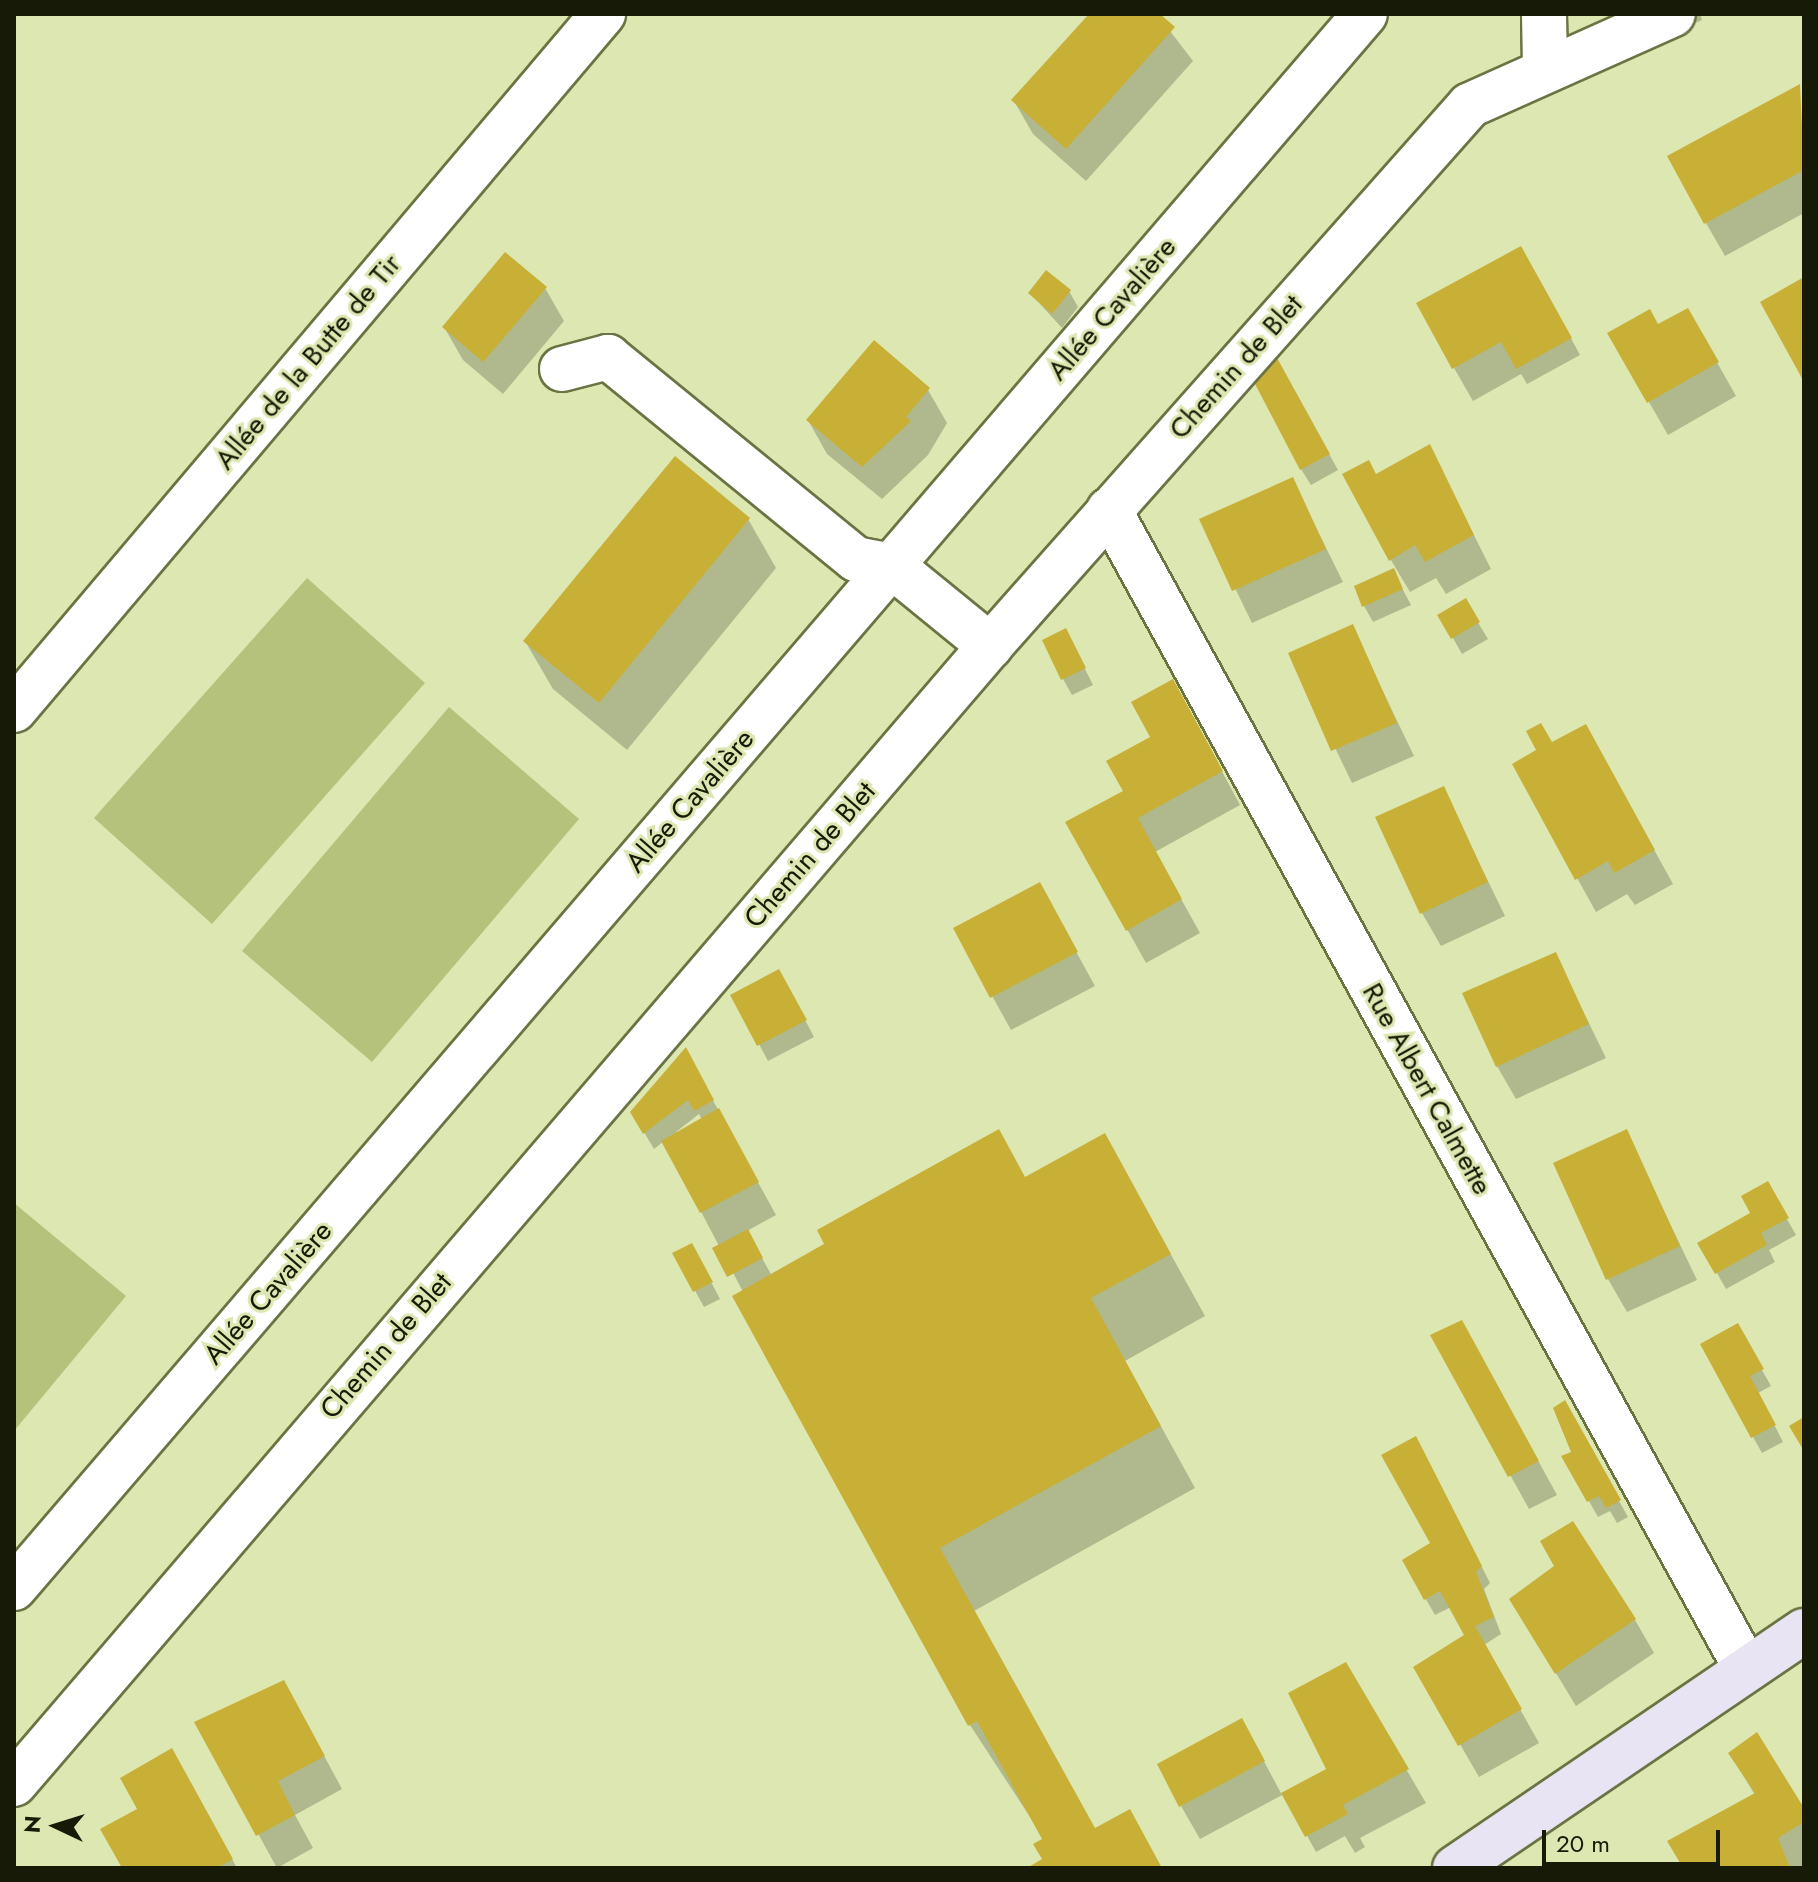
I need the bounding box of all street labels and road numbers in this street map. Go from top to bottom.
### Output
street label: Allée Cavalière [1041,231,1183,387]
street label: Allée de la Butte de Tir [208,247,408,477]
street label: Chemin de Blet [1162,288,1310,446]
street label: Allée Cavalière [619,723,761,879]
street label: Chemin de Blet [737,775,883,935]
street label: Rue Albert Calmette [1355,977,1499,1201]
street label: Allée Cavalière [197,1215,339,1371]
street label: Chemin de Blet [313,1266,459,1426]

